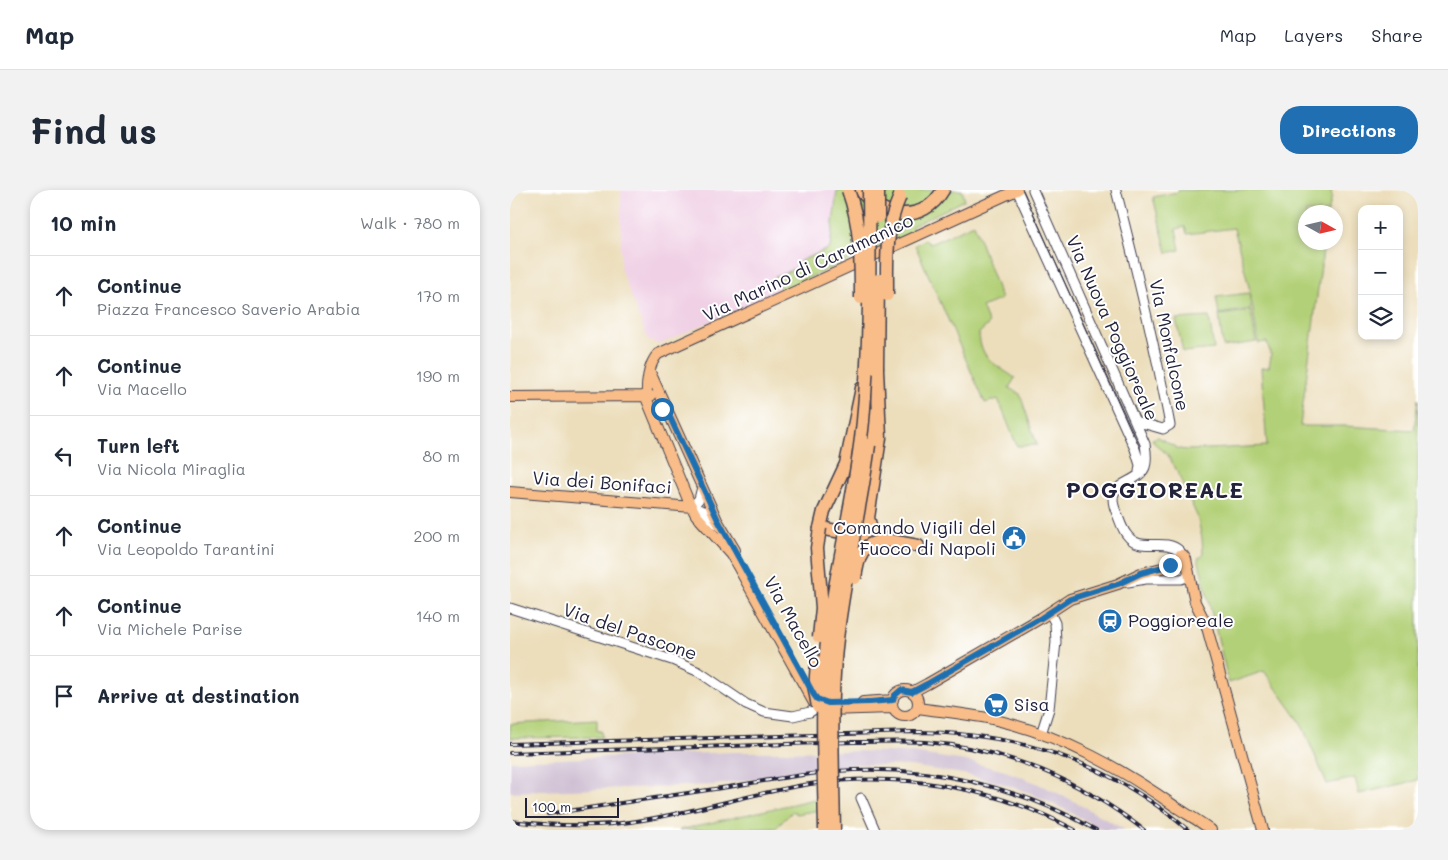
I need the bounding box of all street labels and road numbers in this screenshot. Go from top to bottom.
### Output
street label: Via Marino di Caramanico [698,208,917,327]
street label: Via Nuova Poggioreale [1061,231,1165,424]
street label: Via Monfalcone [1144,277,1196,413]
street label: Via dei Bonifaci [532,465,673,499]
street label: Via Macello [759,572,829,672]
street label: Via del Pascone [560,597,701,665]

